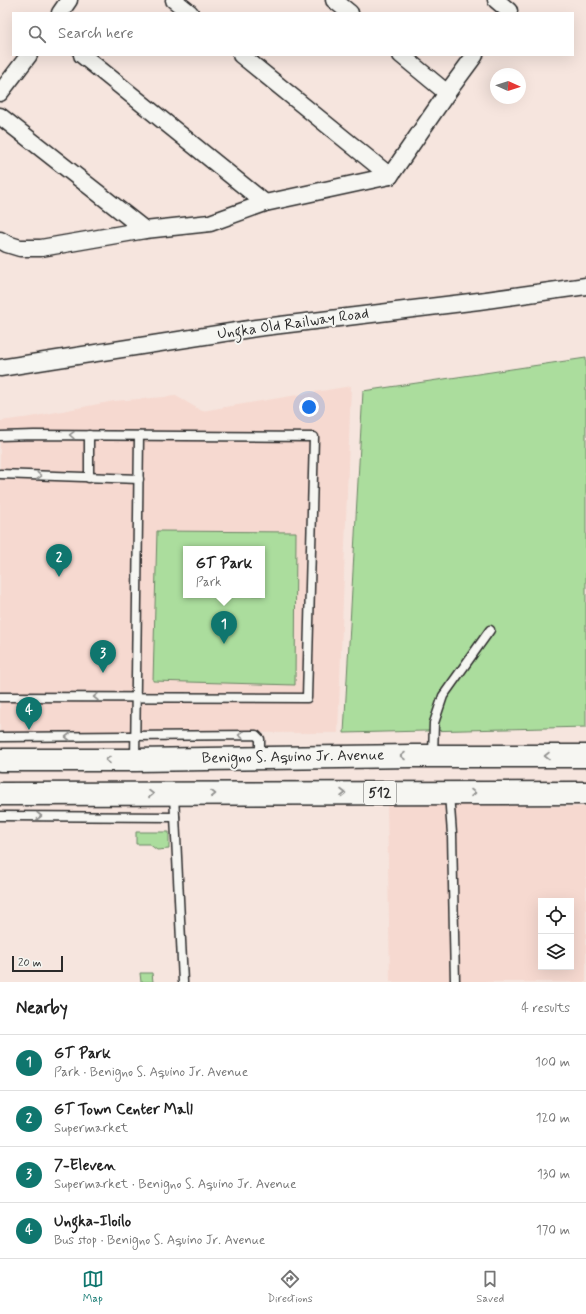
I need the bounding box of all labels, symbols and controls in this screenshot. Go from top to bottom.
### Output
search box [12,12,574,56]
icon: search [26,23,48,45]
text: Search here [58,24,134,44]
north arrow [490,68,526,104]
street label: Ungka Old Railway Road [216,303,370,346]
your location [299,397,319,417]
one-way arrow [69,431,75,439]
one-way arrow [36,471,42,480]
pin: 2 [46,544,72,577]
popup [183,546,265,598]
text: GT Park [196,554,252,574]
text: Park [196,574,222,591]
pin: 1 [211,611,237,644]
pin: 3 [90,640,116,673]
one-way arrow [93,692,99,701]
pin: 4 [16,697,42,730]
one-way arrow [238,731,244,739]
one-way arrow [65,733,71,741]
street label: Benigno S. Aquino Jr. Avenue [202,745,384,770]
one-way arrow [400,752,406,760]
one-way arrow [544,752,550,760]
one-way arrow [105,756,111,764]
road number: 512 [364,781,396,805]
one-way arrow [340,789,346,797]
one-way arrow [470,789,476,797]
one-way arrow [148,790,154,798]
one-way arrow [210,790,216,798]
one-way arrow [36,812,42,820]
map controls [538,898,574,970]
button: locate [538,898,574,934]
button: layers [538,934,574,970]
scale bar [12,954,63,973]
text: 20 m [18,956,41,970]
text: Nearby [16,997,68,1019]
text: 4 results [521,1000,570,1017]
text: GT Park [54,1044,111,1064]
text: 1 [26,1054,32,1071]
text: 100 m [535,1054,570,1071]
text: Park · Benigno S. Aquino Jr. Avenue [54,1064,248,1081]
text: GT Town Center Mall [54,1100,193,1120]
text: 2 [26,1110,32,1127]
text: 120 m [536,1110,570,1127]
text: Supermarket [54,1120,128,1137]
text: 7-Eleven [54,1156,116,1176]
text: 3 [26,1166,32,1183]
text: 130 m [537,1166,570,1183]
text: Supermarket · Benigno S. Aquino Jr. Avenue [54,1176,296,1193]
text: Ungka-Iloilo [54,1212,131,1232]
text: 4 [25,1222,33,1239]
text: 170 m [536,1222,570,1239]
text: Bus stop · Benigno S. Aquino Jr. Avenue [54,1232,265,1249]
tab: Map [82,1268,104,1306]
tab: Directions [267,1268,313,1306]
tab: Saved [476,1268,504,1306]

